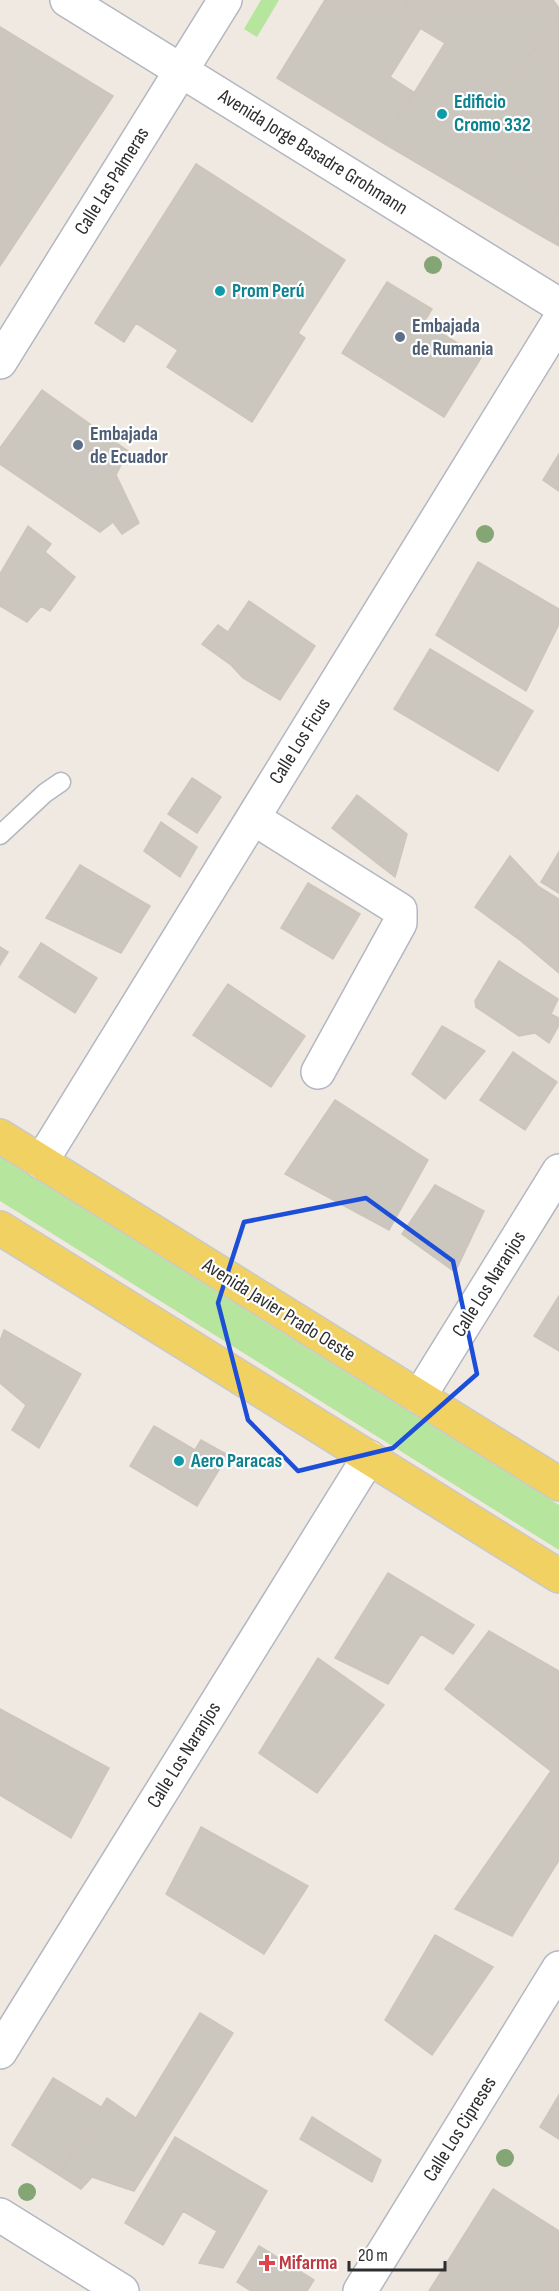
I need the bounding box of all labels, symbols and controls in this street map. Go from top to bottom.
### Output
street label: Avenida Jorge Basadre Grohmann [213,83,412,220]
place label: Edificio Cromo 332 [454,90,531,137]
marker: Edificio Cromo 332 [435,107,449,121]
street label: Calle Las Palmeras [70,123,154,239]
place label: Prom Perú [232,279,305,303]
marker: Prom Perú [213,284,227,298]
place label: Embajada de Rumania [412,314,493,361]
marker: Embajada de Rumania [393,330,407,344]
place label: Embajada de Ecuador [90,422,168,469]
marker: Embajada de Ecuador [71,438,85,452]
street label: Calle Los Ficus [264,694,336,788]
street label: Calle Los Naranjos [447,1227,531,1341]
street label: Avenida Javier Prado Oeste [197,1253,360,1367]
place label: Aero Paracas [190,1449,283,1473]
marker: Aero Paracas [172,1454,186,1468]
street label: Calle Los Naranjos [142,1698,226,1812]
street label: Calle Los Cipreses [418,2072,502,2186]
scale bar [349,2234,445,2272]
text: 20 m [358,2245,388,2266]
place label: Mifarma [279,2251,338,2275]
marker: Mifarma [260,2256,274,2270]

